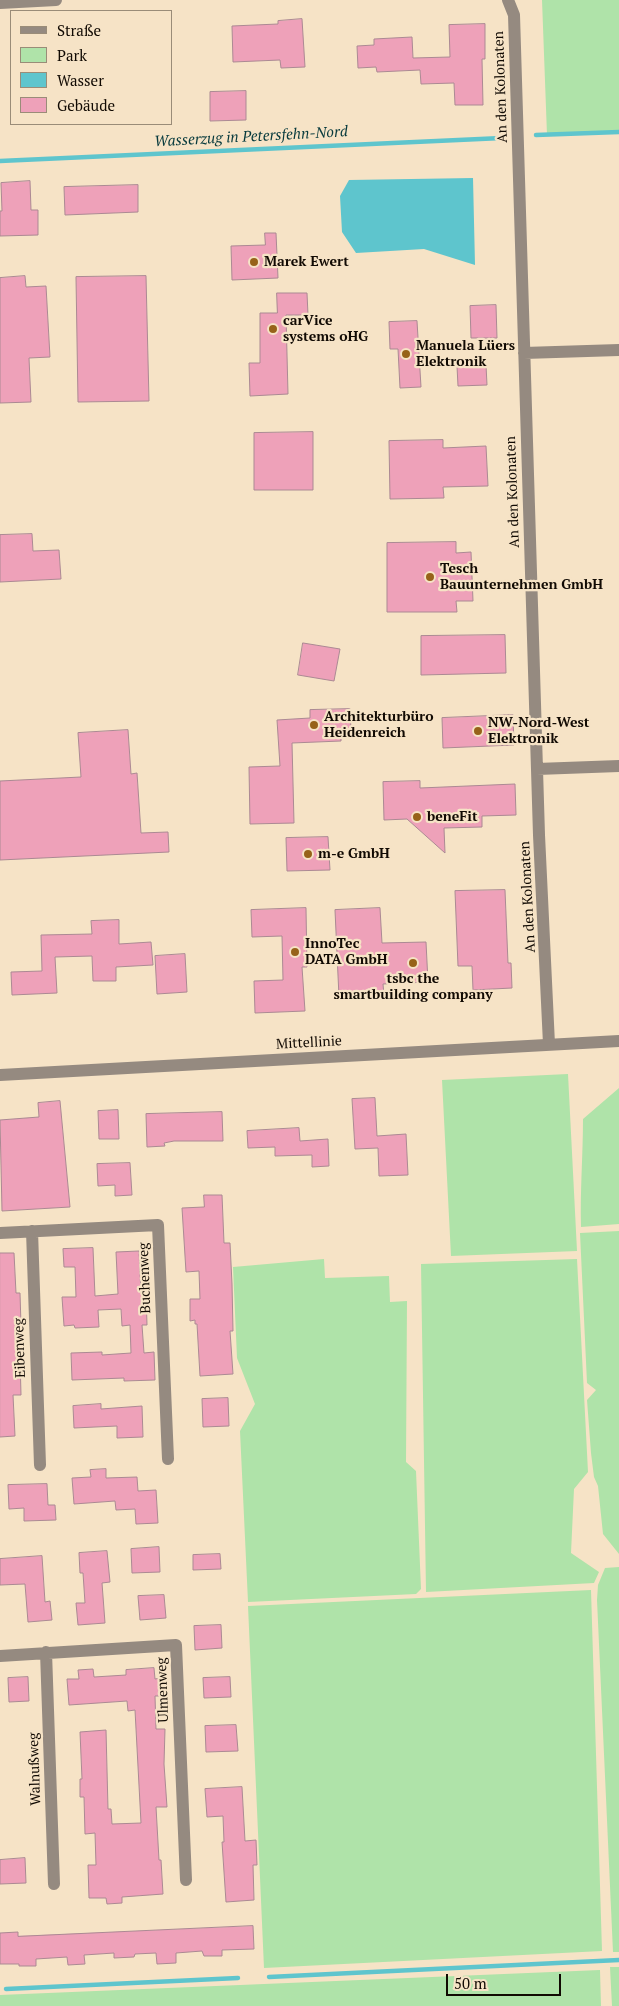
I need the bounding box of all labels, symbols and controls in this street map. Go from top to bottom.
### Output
legend [10,10,172,125]
text: Straße [57,20,101,40]
street label: An den Kolonaten [491,31,511,143]
text: Park [57,45,87,65]
text: Wasser [57,70,104,90]
text: Gebäude [57,95,115,115]
water label: Wasserzug in Petersfehn-Nord [154,123,348,151]
place label: Marek Ewert [264,254,349,270]
marker: Marek Ewert [248,256,260,268]
place label: carVice systems oHG [283,313,368,346]
marker: carVice systems oHG [267,323,279,335]
place label: Manuela Lüers Elektronik [416,338,515,371]
marker: Manuela Lüers Elektronik [400,348,412,360]
street label: An den Kolonaten [503,436,523,548]
place label: Tesch Bauunternehmen GmbH [440,561,603,594]
marker: Tesch Bauunternehmen GmbH [424,571,436,583]
place label: Architekturbüro Heidenreich [324,709,433,742]
place label: NW-Nord-West Elektronik [488,715,589,748]
marker: Architekturbüro Heidenreich [308,719,320,731]
marker: NW-Nord-West Elektronik [472,725,484,737]
place label: beneFit [427,809,478,825]
marker: beneFit [411,811,423,823]
street label: An den Kolonaten [517,841,539,953]
place label: m-e GmbH [318,846,390,862]
marker: m-e GmbH [302,848,314,860]
place label: InnoTec DATA GmbH [305,936,387,969]
marker: InnoTec DATA GmbH [289,946,301,958]
marker: tsbc the smartbuilding company [407,957,419,969]
place label: tsbc the smartbuilding company [333,971,493,1004]
street label: Mittellinie [276,1033,342,1053]
street label: Buchenweg [135,1242,155,1314]
street label: Eibenweg [11,1318,29,1378]
street label: Ulmenweg [153,1657,173,1723]
street label: Walnußweg [25,1732,45,1806]
scale bar [449,1964,564,1996]
text: 50 m [454,1973,487,1993]

